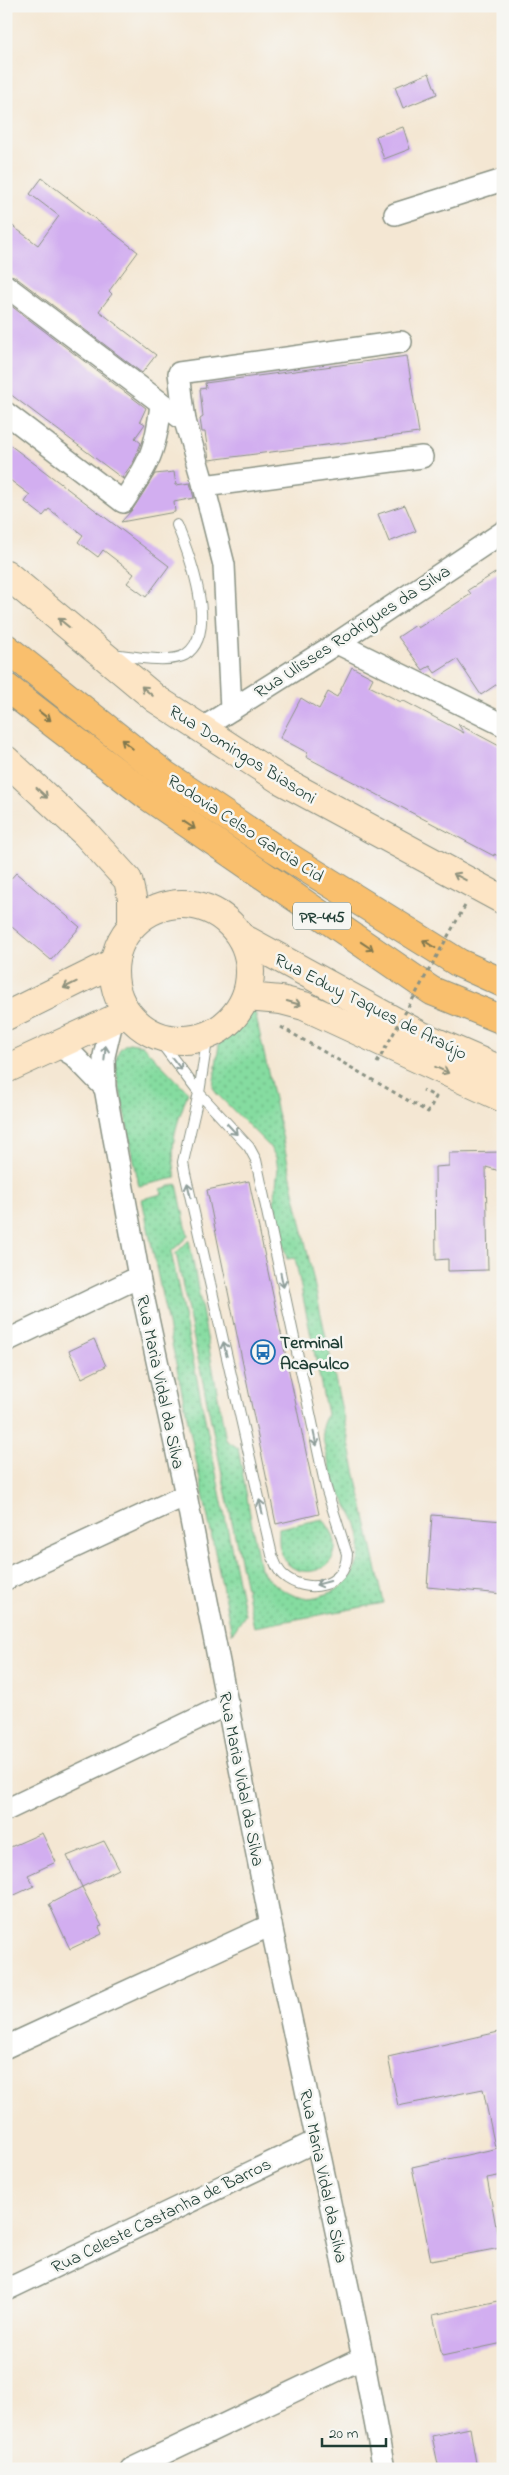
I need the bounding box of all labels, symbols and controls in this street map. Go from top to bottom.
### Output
street label: Rua Ulisses Rodrigues da Silva [250,559,457,707]
one-way arrow [58,618,71,629]
one-way arrow [140,686,153,697]
street label: Rua Domingos Biasoni [162,700,321,813]
one-way arrow [38,711,51,722]
one-way arrow [121,739,134,750]
street label: Rodovia Celso Garcia Cid [161,769,329,890]
one-way arrow [36,787,48,799]
one-way arrow [182,820,196,830]
one-way arrow [453,872,468,881]
road number: PR-445 [293,902,351,929]
one-way arrow [422,939,436,949]
one-way arrow [359,941,373,951]
street label: Rua Edwy Taques de Araújo [269,948,471,1068]
one-way arrow [62,980,77,990]
one-way arrow [286,999,302,1009]
one-way arrow [100,1045,109,1061]
one-way arrow [172,1057,182,1071]
one-way arrow [434,1066,449,1075]
one-way arrow [226,1122,238,1135]
one-way arrow [183,1183,193,1199]
one-way arrow [278,1271,287,1287]
street label: Rua Maria Vidal da Silva [128,1293,190,1472]
place label: Terminal Acapulco [280,1331,349,1378]
bus stop icon: Terminal Acapulco [250,1339,276,1365]
one-way arrow [220,1341,229,1357]
one-way arrow [311,1430,321,1446]
one-way arrow [256,1500,265,1516]
one-way arrow [315,1579,331,1589]
street label: Rua Maria Vidal da Silva [210,1690,270,1869]
street label: Rua Maria Vidal da Silva [291,2087,353,2266]
street label: Rua Celeste Castanha de Barros [48,2152,276,2281]
scale bar [322,2415,385,2447]
text: 20 m [329,2423,359,2445]

